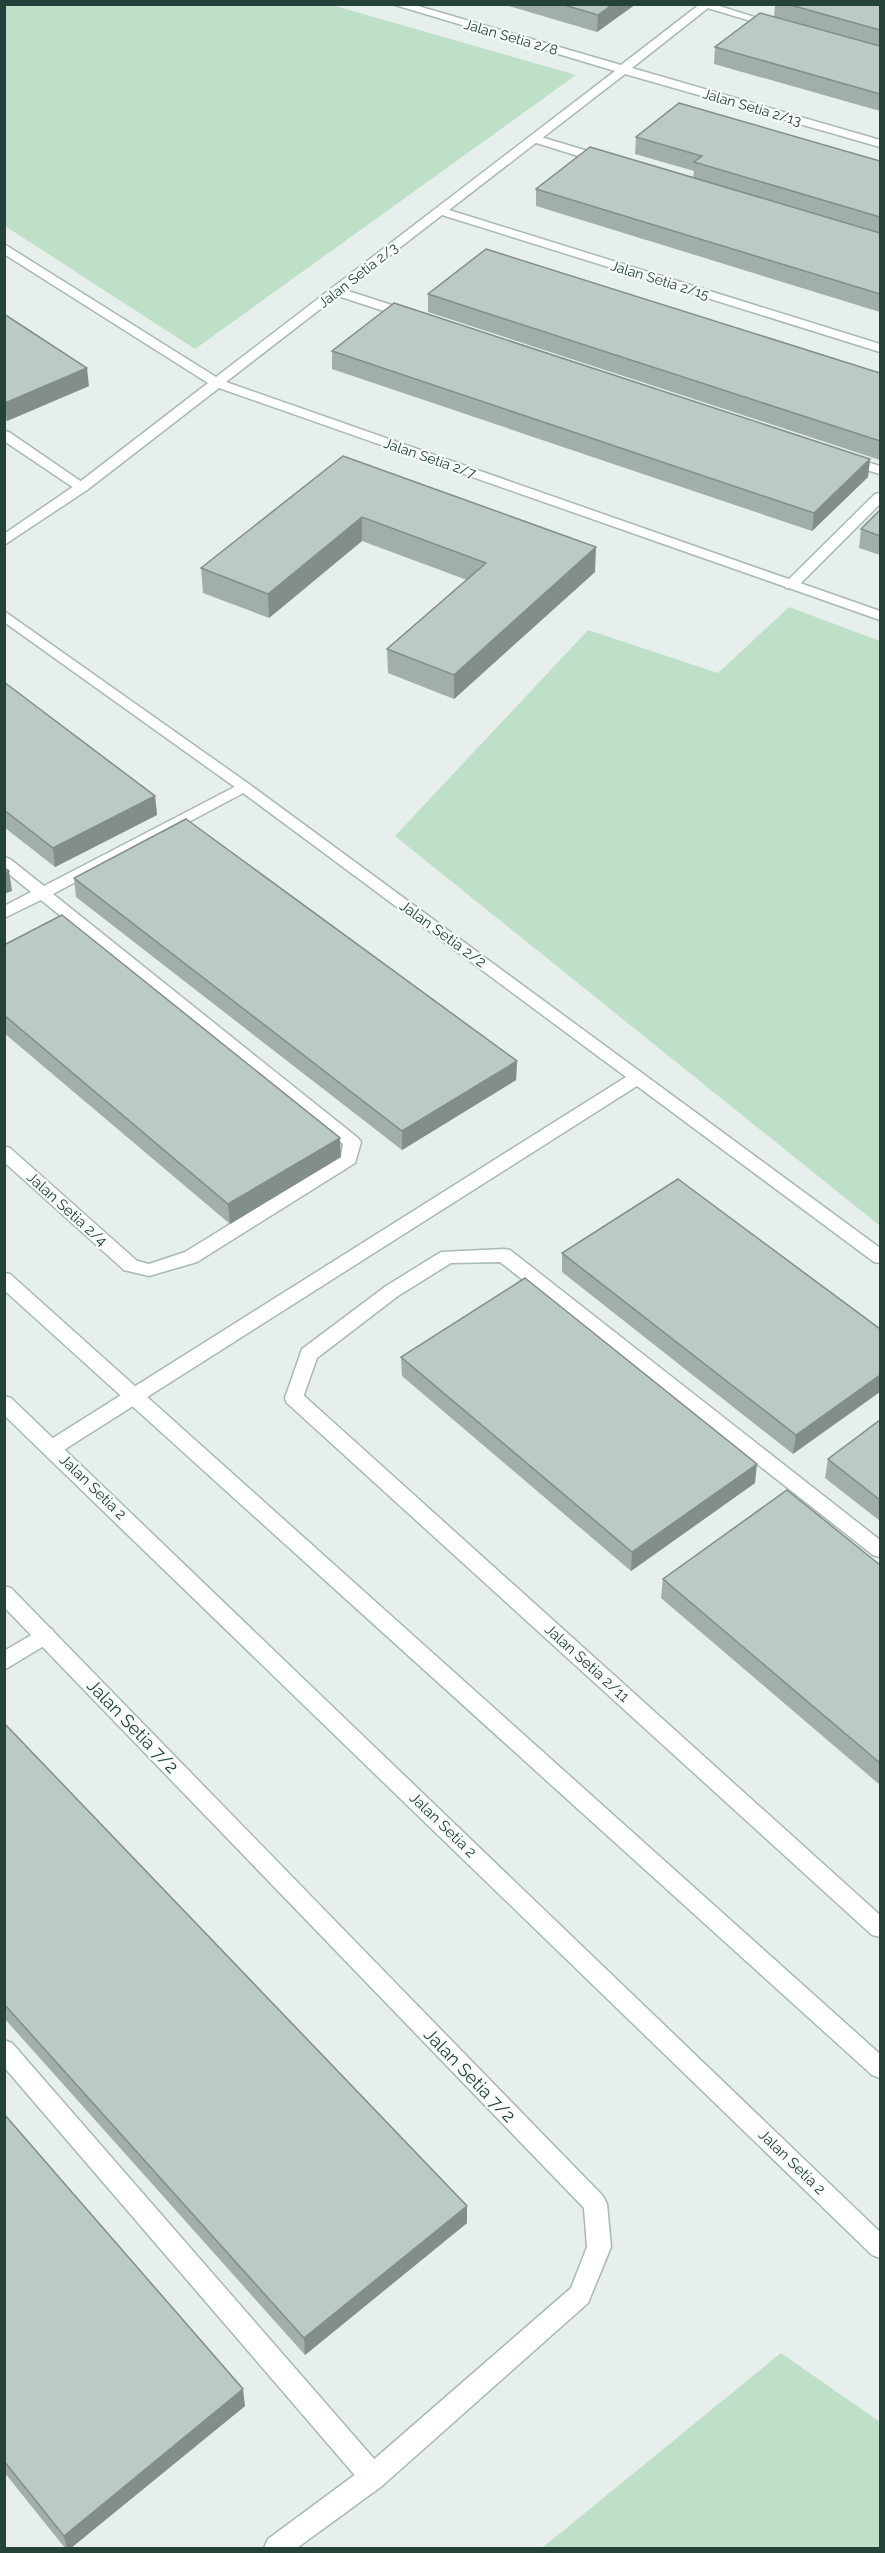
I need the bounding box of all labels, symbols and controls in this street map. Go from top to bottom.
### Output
street label: Jalan Setia 2/8 [462,16,560,58]
street label: Jalan Setia 2/13 [701,85,803,129]
street label: Jalan Setia 2/3 [315,239,401,311]
street label: Jalan Setia 2/15 [609,257,712,303]
street label: Jalan Setia 2/7 [382,435,479,481]
street label: Jalan Setia 2/2 [396,897,490,972]
street label: Jalan Setia 2/4 [23,1168,111,1250]
street label: Jalan Setia 2 [56,1451,130,1523]
street label: Jalan Setia 2/11 [541,1620,633,1706]
street label: Jalan Setia 7/2 [83,1675,183,1777]
street label: Jalan Setia 2 [406,1789,480,1861]
street label: Jalan Setia 7/2 [420,2024,520,2126]
street label: Jalan Setia 2 [755,2126,829,2198]

